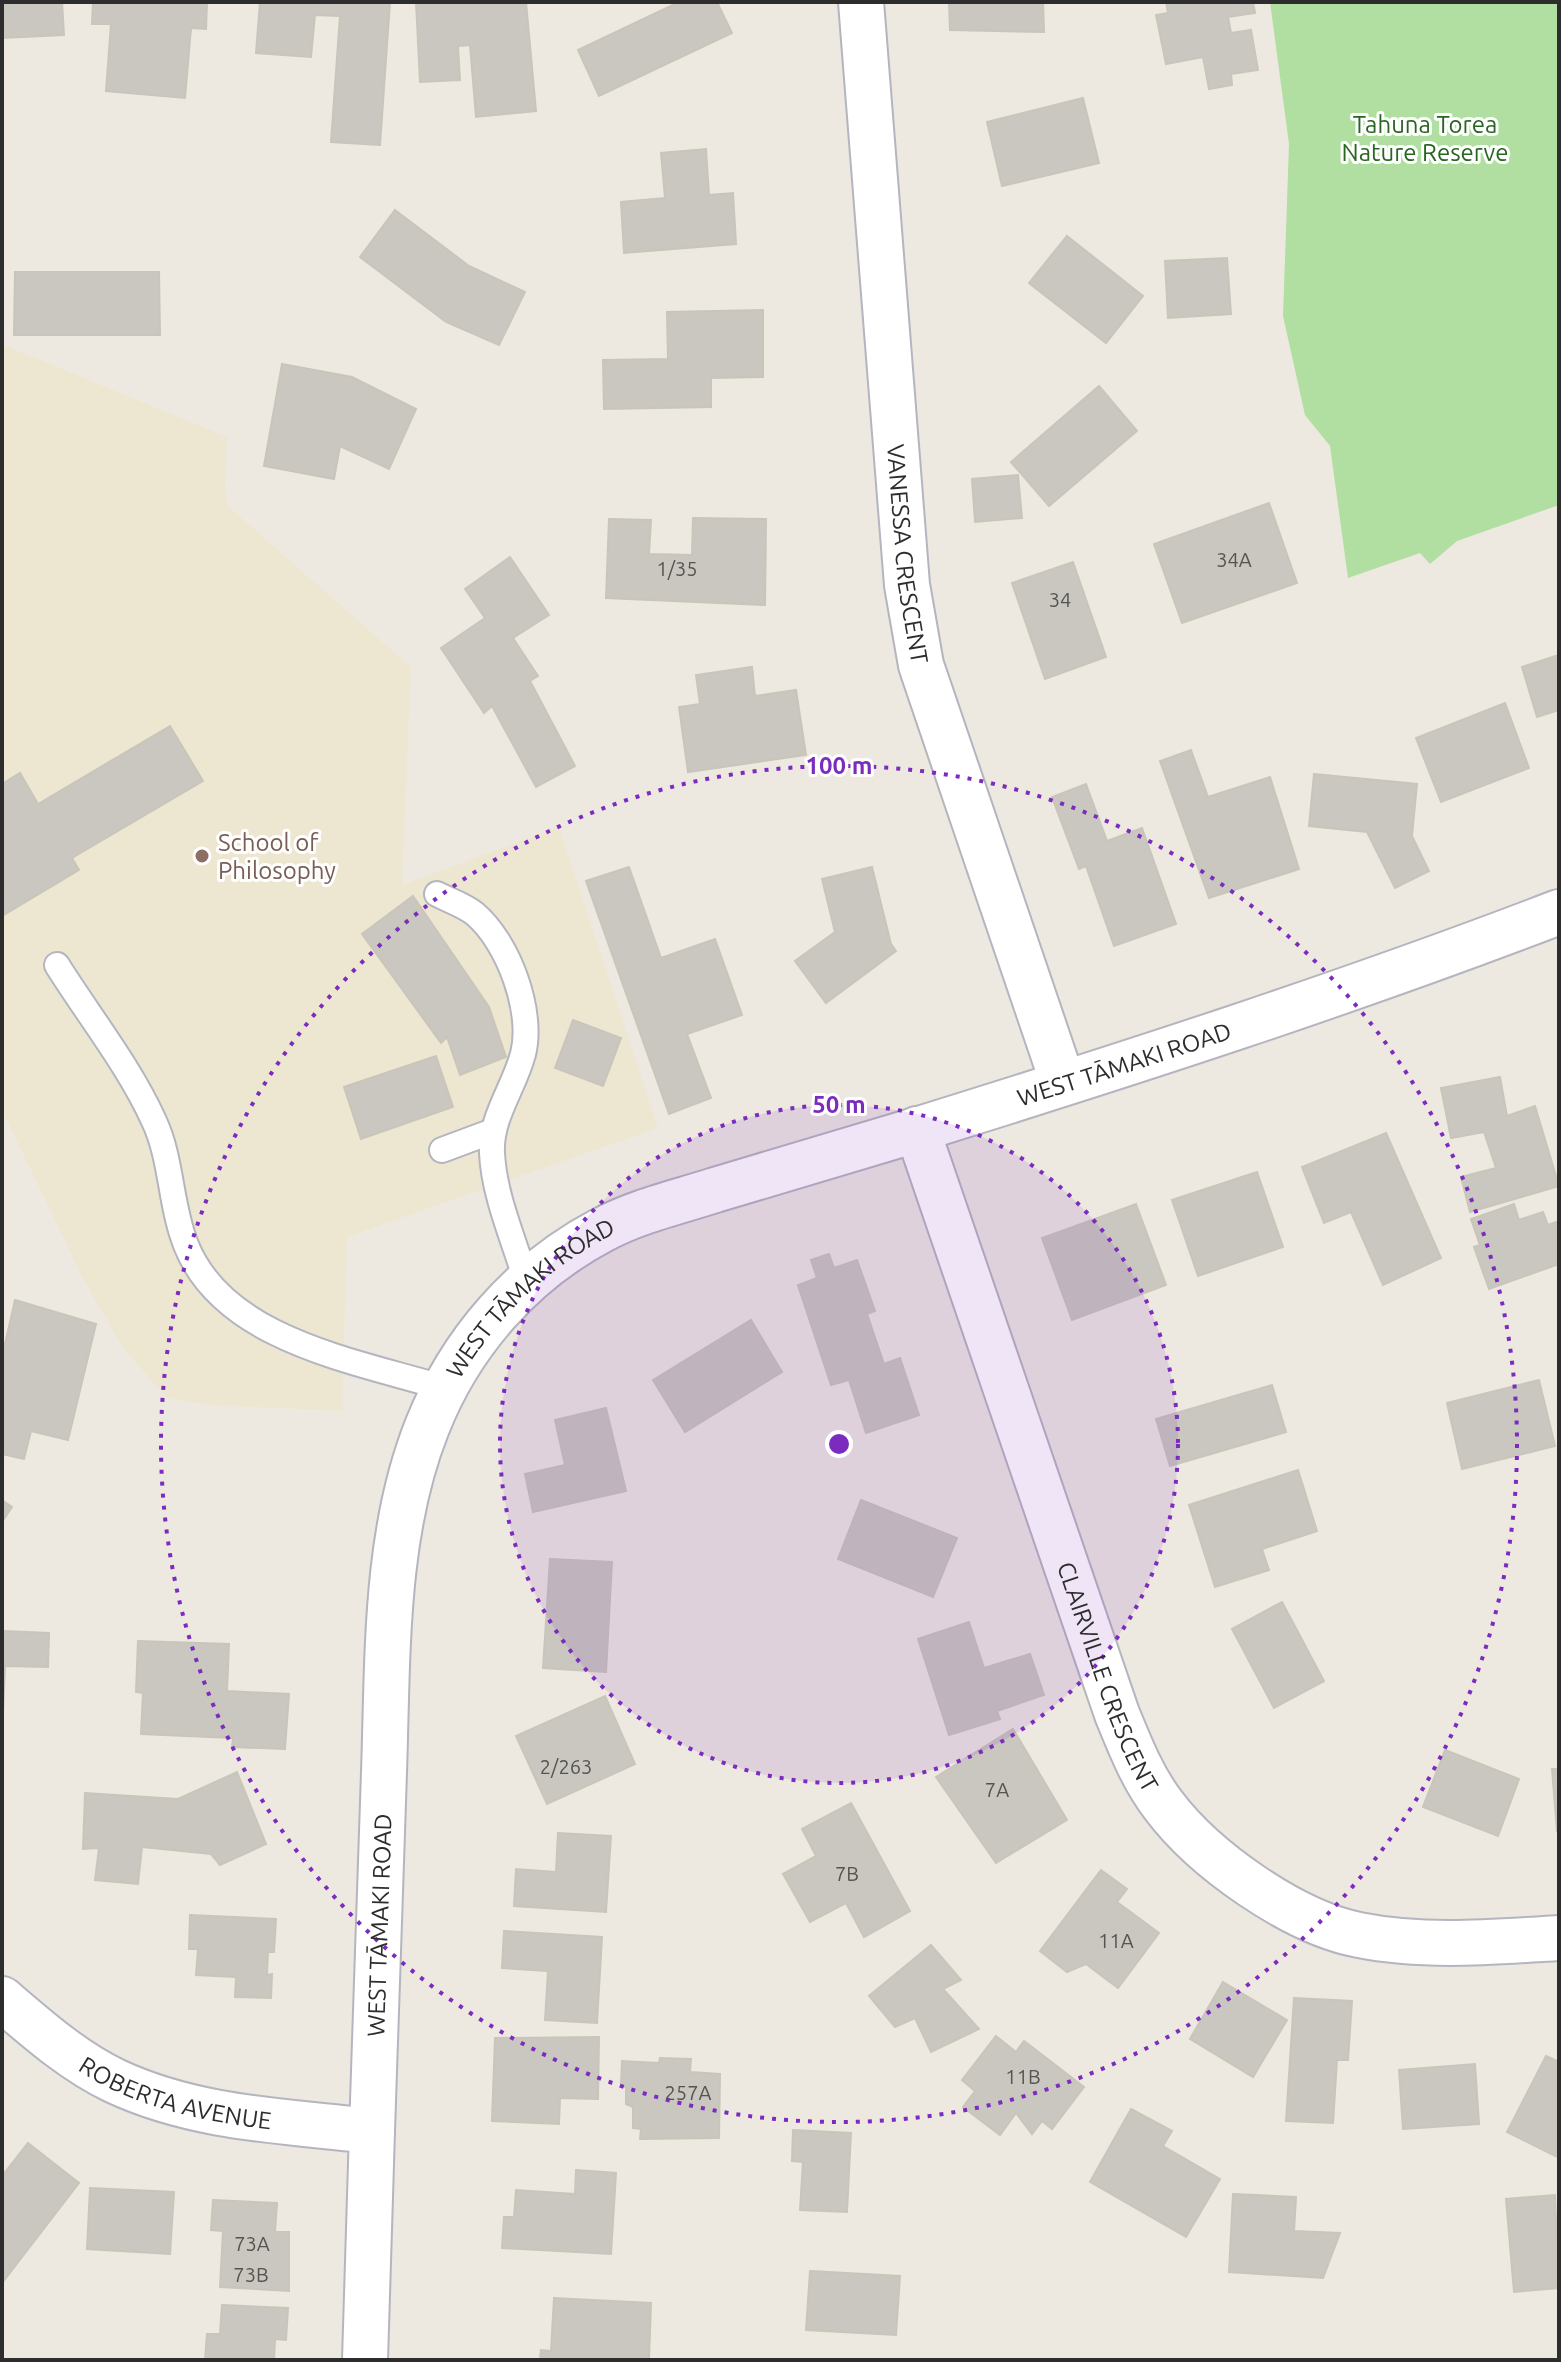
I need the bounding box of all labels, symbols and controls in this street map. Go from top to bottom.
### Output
park label: Tahuna Torea Nature Reserve [1342,111,1508,166]
street label: VANESSA CRESCENT [882,443,934,666]
house number: 34A [1216,548,1252,571]
house number: 1/35 [656,557,698,580]
house number: 34 [1049,588,1071,611]
text: 100 m [806,752,872,779]
place label: School of Philosophy [218,829,336,884]
marker: School of Philosophy [193,847,211,865]
street label: WEST TĀMAKI ROAD [1014,1016,1235,1111]
text: 50 m [812,1091,866,1118]
street label: WEST TĀMAKI ROAD [440,1213,619,1382]
centre of rings [825,1430,853,1458]
street label: CLAIRVILLE CRESCENT [1052,1558,1164,1796]
house number: 2/263 [540,1755,592,1778]
house number: 7A [985,1778,1009,1801]
street label: WEST TĀMAKI ROAD [362,1813,396,2037]
house number: 7B [835,1862,859,1885]
house number: 11A [1098,1929,1134,1952]
street label: ROBERTA AVENUE [75,2051,273,2134]
house number: 11B [1005,2065,1041,2088]
house number: 257A [665,2081,711,2104]
house number: 73A [234,2232,270,2255]
house number: 73B [233,2263,269,2286]

